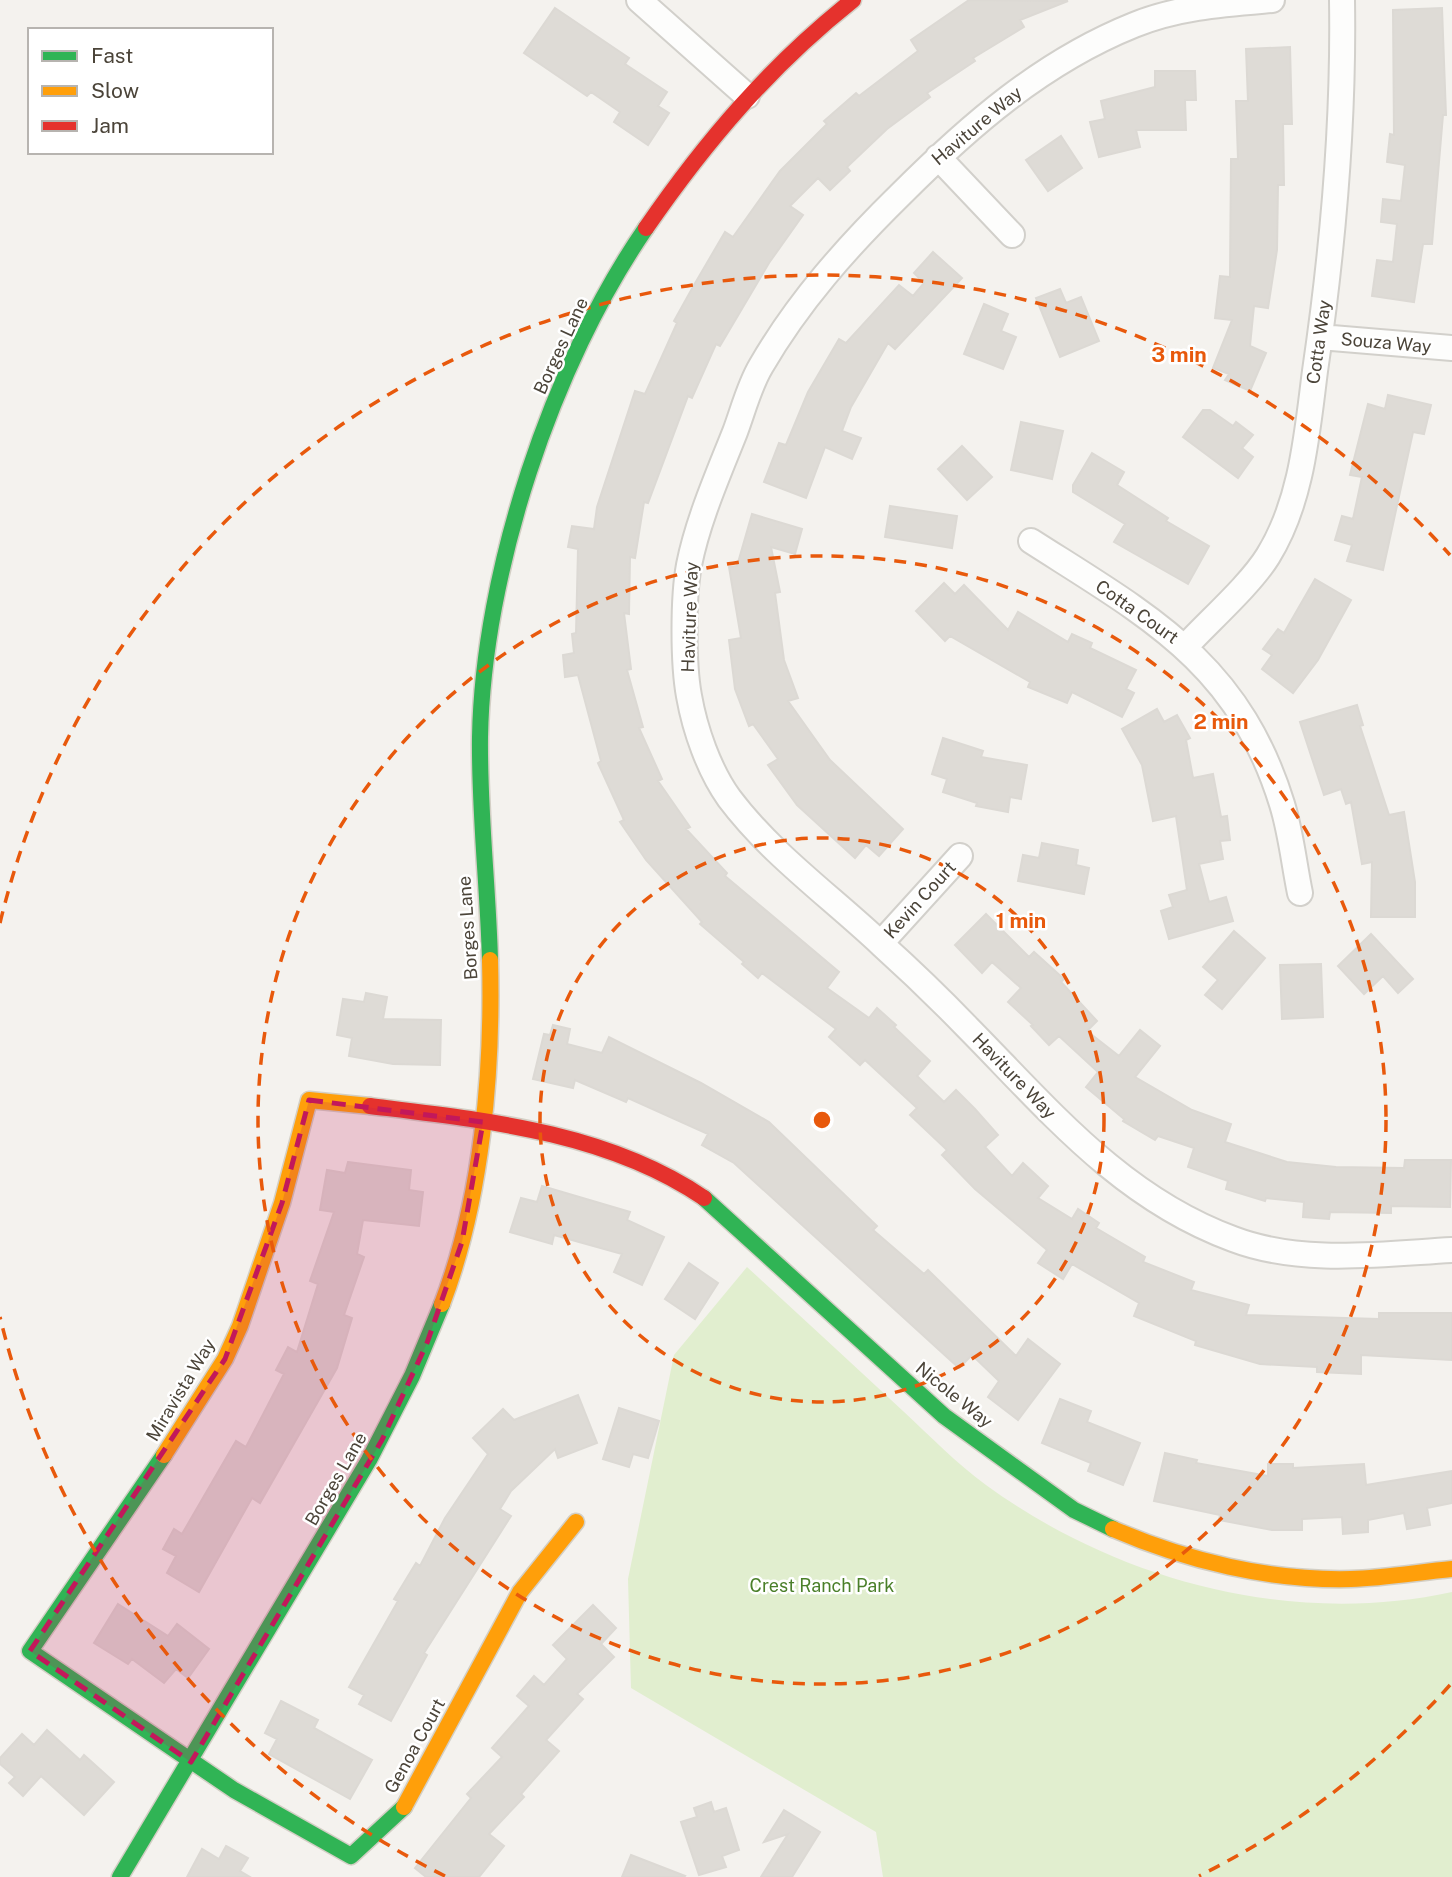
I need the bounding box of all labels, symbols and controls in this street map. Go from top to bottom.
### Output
legend [28,28,273,154]
text: Fast [91,43,133,68]
text: Slow [91,78,139,103]
street label: Haviture Way [927,82,1026,169]
text: Jam [91,113,129,138]
street label: Borges Lane [529,294,592,397]
street label: Cotta Way [1302,298,1335,385]
street label: Souza Way [1340,328,1433,357]
text: 3 min [1151,342,1207,367]
street label: Haviture Way [677,561,702,673]
street label: Cotta Court [1092,575,1183,648]
text: 2 min [1193,709,1249,734]
street label: Kevin Court [879,857,960,943]
street label: Borges Lane [453,875,482,981]
text: 1 min [996,908,1046,933]
street label: Haviture Way [968,1028,1061,1123]
centre of rings [810,1108,834,1132]
street label: Miravista Way [142,1334,220,1445]
street label: Nicole Way [912,1357,997,1432]
street label: Borges Lane [300,1428,371,1529]
park label: Crest Ranch Park [750,1575,894,1596]
street label: Genoa Court [380,1695,449,1797]

